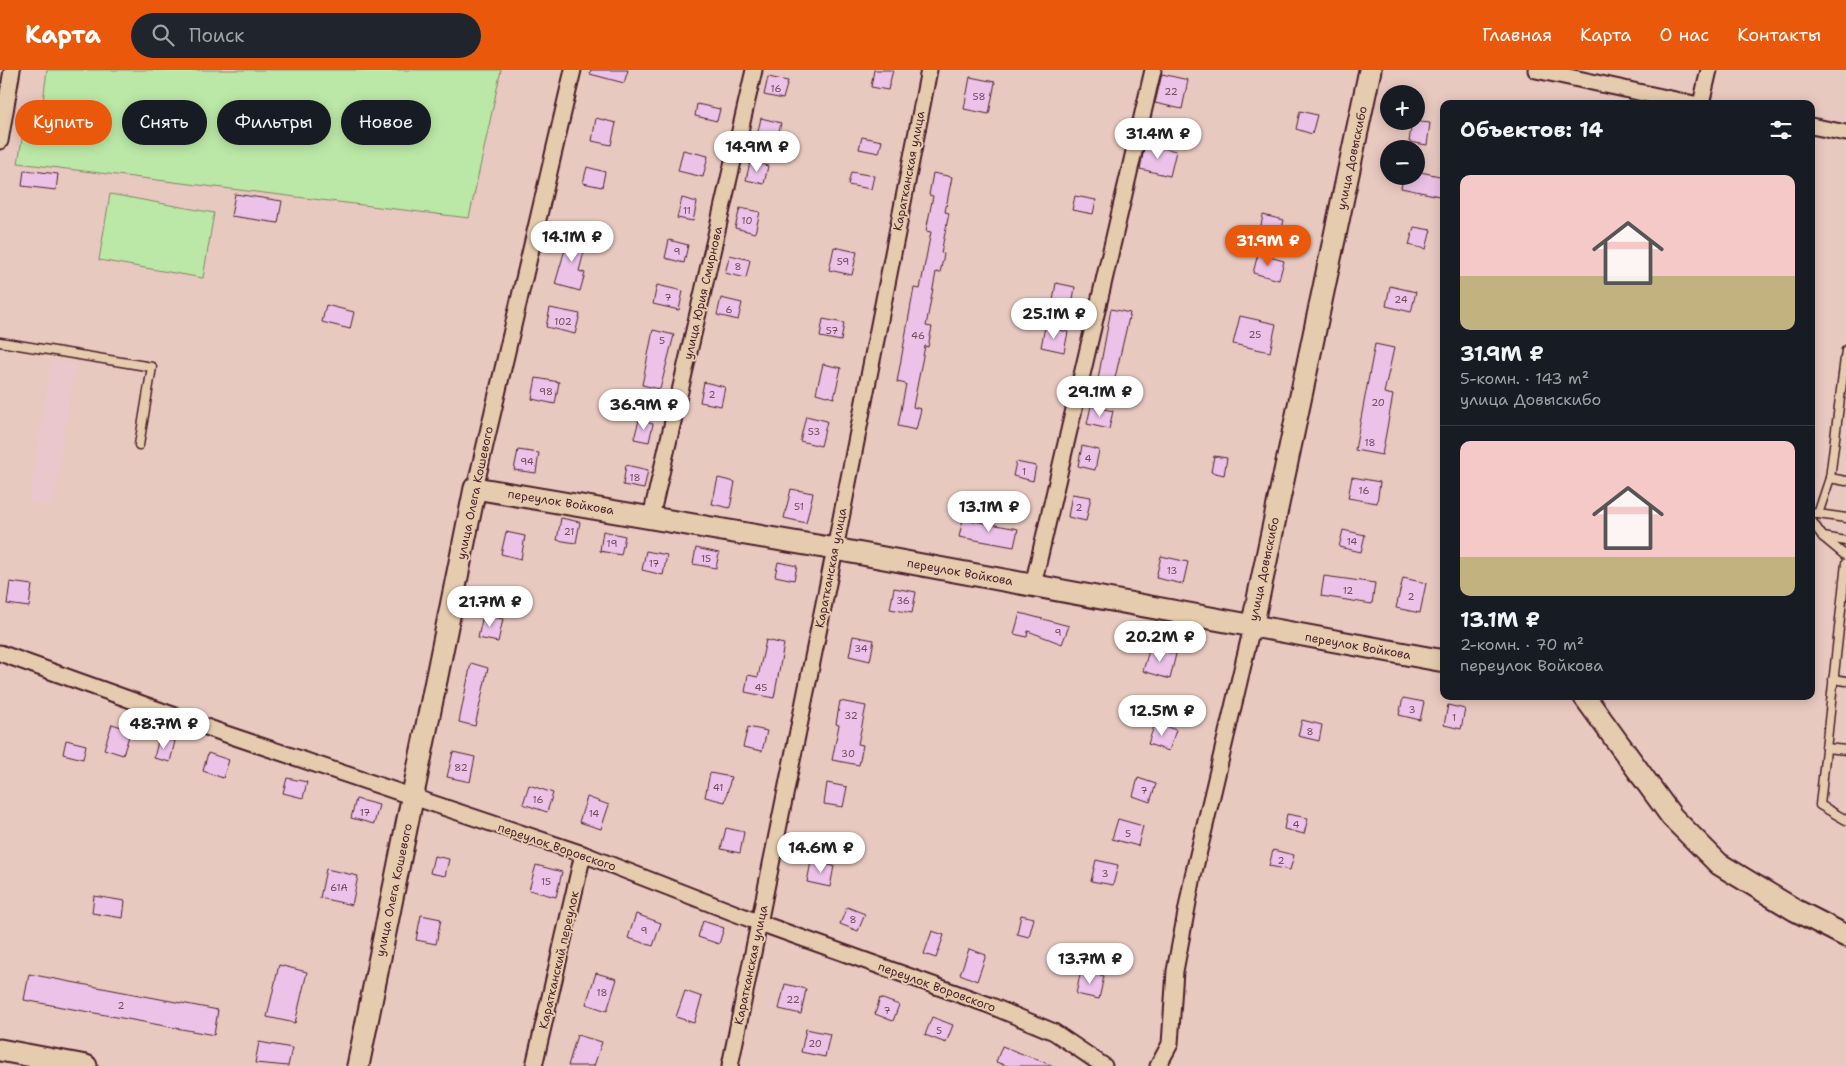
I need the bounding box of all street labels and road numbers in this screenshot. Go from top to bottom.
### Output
street label: улица Довыскибо [1333,105,1371,211]
street label: Каратканская улица [890,109,929,232]
street label: улица Юрия Смирнова [680,224,726,361]
street label: улица Олега Кошевого [453,425,497,561]
street label: переулок Войкова [507,486,616,518]
street label: Каратканская улица [812,506,851,629]
street label: улица Довыскибо [1245,516,1283,622]
street label: переулок Войкова [906,555,1015,589]
street label: переулок Войкова [1304,629,1413,663]
street label: переулок Воровского [496,819,618,875]
street label: улица Олега Кошевого [372,822,416,958]
street label: Каратканский переулок [535,889,583,1031]
street label: Каратканская улица [731,903,772,1026]
street label: переулок Воровского [876,958,998,1016]

